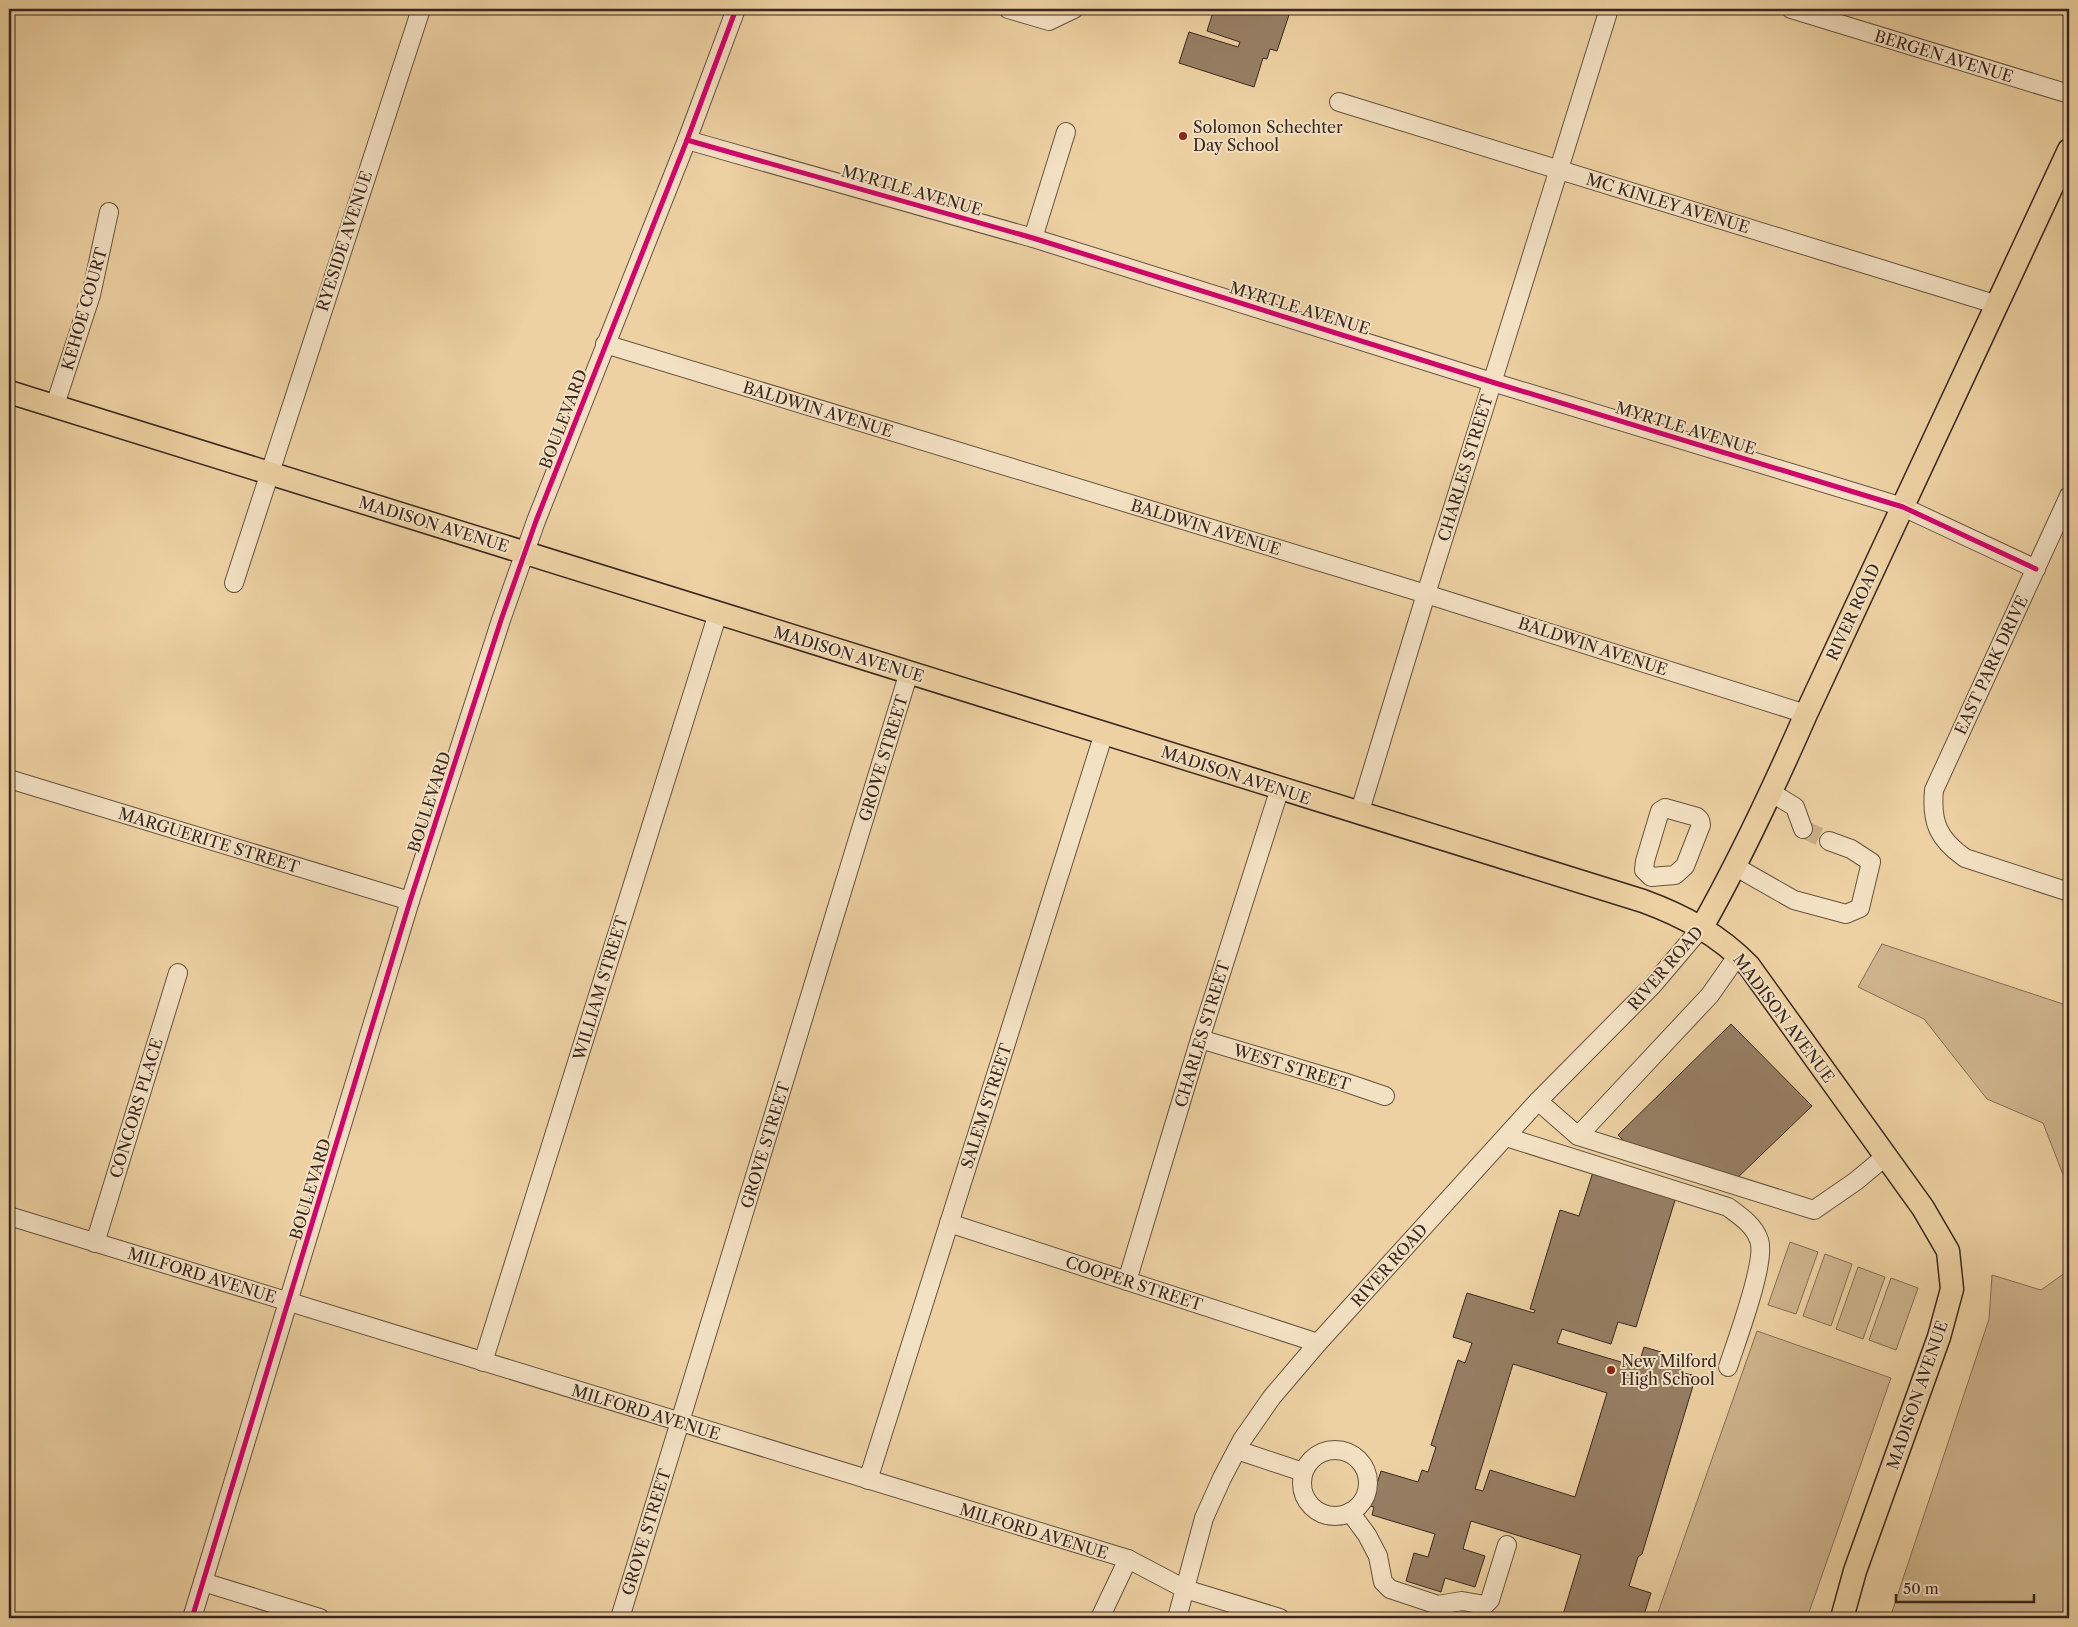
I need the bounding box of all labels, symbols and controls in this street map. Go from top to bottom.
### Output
street label: BERGEN AVENUE [1872,25,2016,87]
place label: Solomon Schechter Day School [1193,117,1343,155]
marker: Solomon Schechter Day School [1177,130,1189,142]
street label: MYRTLE AVENUE [839,160,985,220]
street label: RYESIDE AVENUE [312,168,376,314]
street label: MC KINLEY AVENUE [1584,169,1752,237]
street label: KEHOE COURT [57,245,111,373]
street label: MYRTLE AVENUE [1227,277,1373,339]
street label: BOULEVARD [535,366,591,472]
street label: BALDWIN AVENUE [741,377,895,441]
street label: CHARLES STREET [1433,392,1497,544]
street label: MYRTLE AVENUE [1613,397,1759,459]
street label: MADISON AVENUE [356,492,512,556]
street label: BALDWIN AVENUE [1129,495,1283,559]
street label: RIVER ROAD [1822,560,1884,664]
street label: EAST PARK DRIVE [1950,592,2032,738]
street label: BALDWIN AVENUE [1516,612,1670,680]
street label: MADISON AVENUE [771,622,927,686]
street label: GROVE STREET [854,692,912,824]
street label: MADISON AVENUE [1159,741,1313,809]
street label: BOULEVARD [403,749,455,855]
street label: MARGUERITE STREET [116,803,302,877]
street label: WILLIAM STREET [568,913,632,1064]
street label: RIVER ROAD [1623,922,1707,1014]
street label: MADISON AVENUE [1729,950,1839,1086]
street label: CHARLES STREET [1170,958,1234,1110]
street label: CONCORS PLACE [105,1036,167,1180]
street label: WEST STREET [1230,1039,1353,1094]
street label: SALEM STREET [956,1041,1016,1171]
street label: GROVE STREET [736,1079,794,1211]
street label: BOULEVARD [285,1136,335,1242]
street label: RIVER ROAD [1347,1219,1431,1311]
street label: MILFORD AVENUE [125,1243,279,1307]
street label: COOPER STREET [1063,1251,1205,1315]
street label: MADISON AVENUE [1882,1318,1952,1472]
place label: New Milford High School [1621,1351,1717,1389]
marker: New Milford High School [1605,1364,1617,1376]
street label: MILFORD AVENUE [569,1380,723,1444]
street label: GROVE STREET [617,1466,675,1598]
street label: MILFORD AVENUE [957,1499,1111,1563]
scale bar [1896,1572,2033,1604]
text: 50 m [1903,1579,1939,1598]

